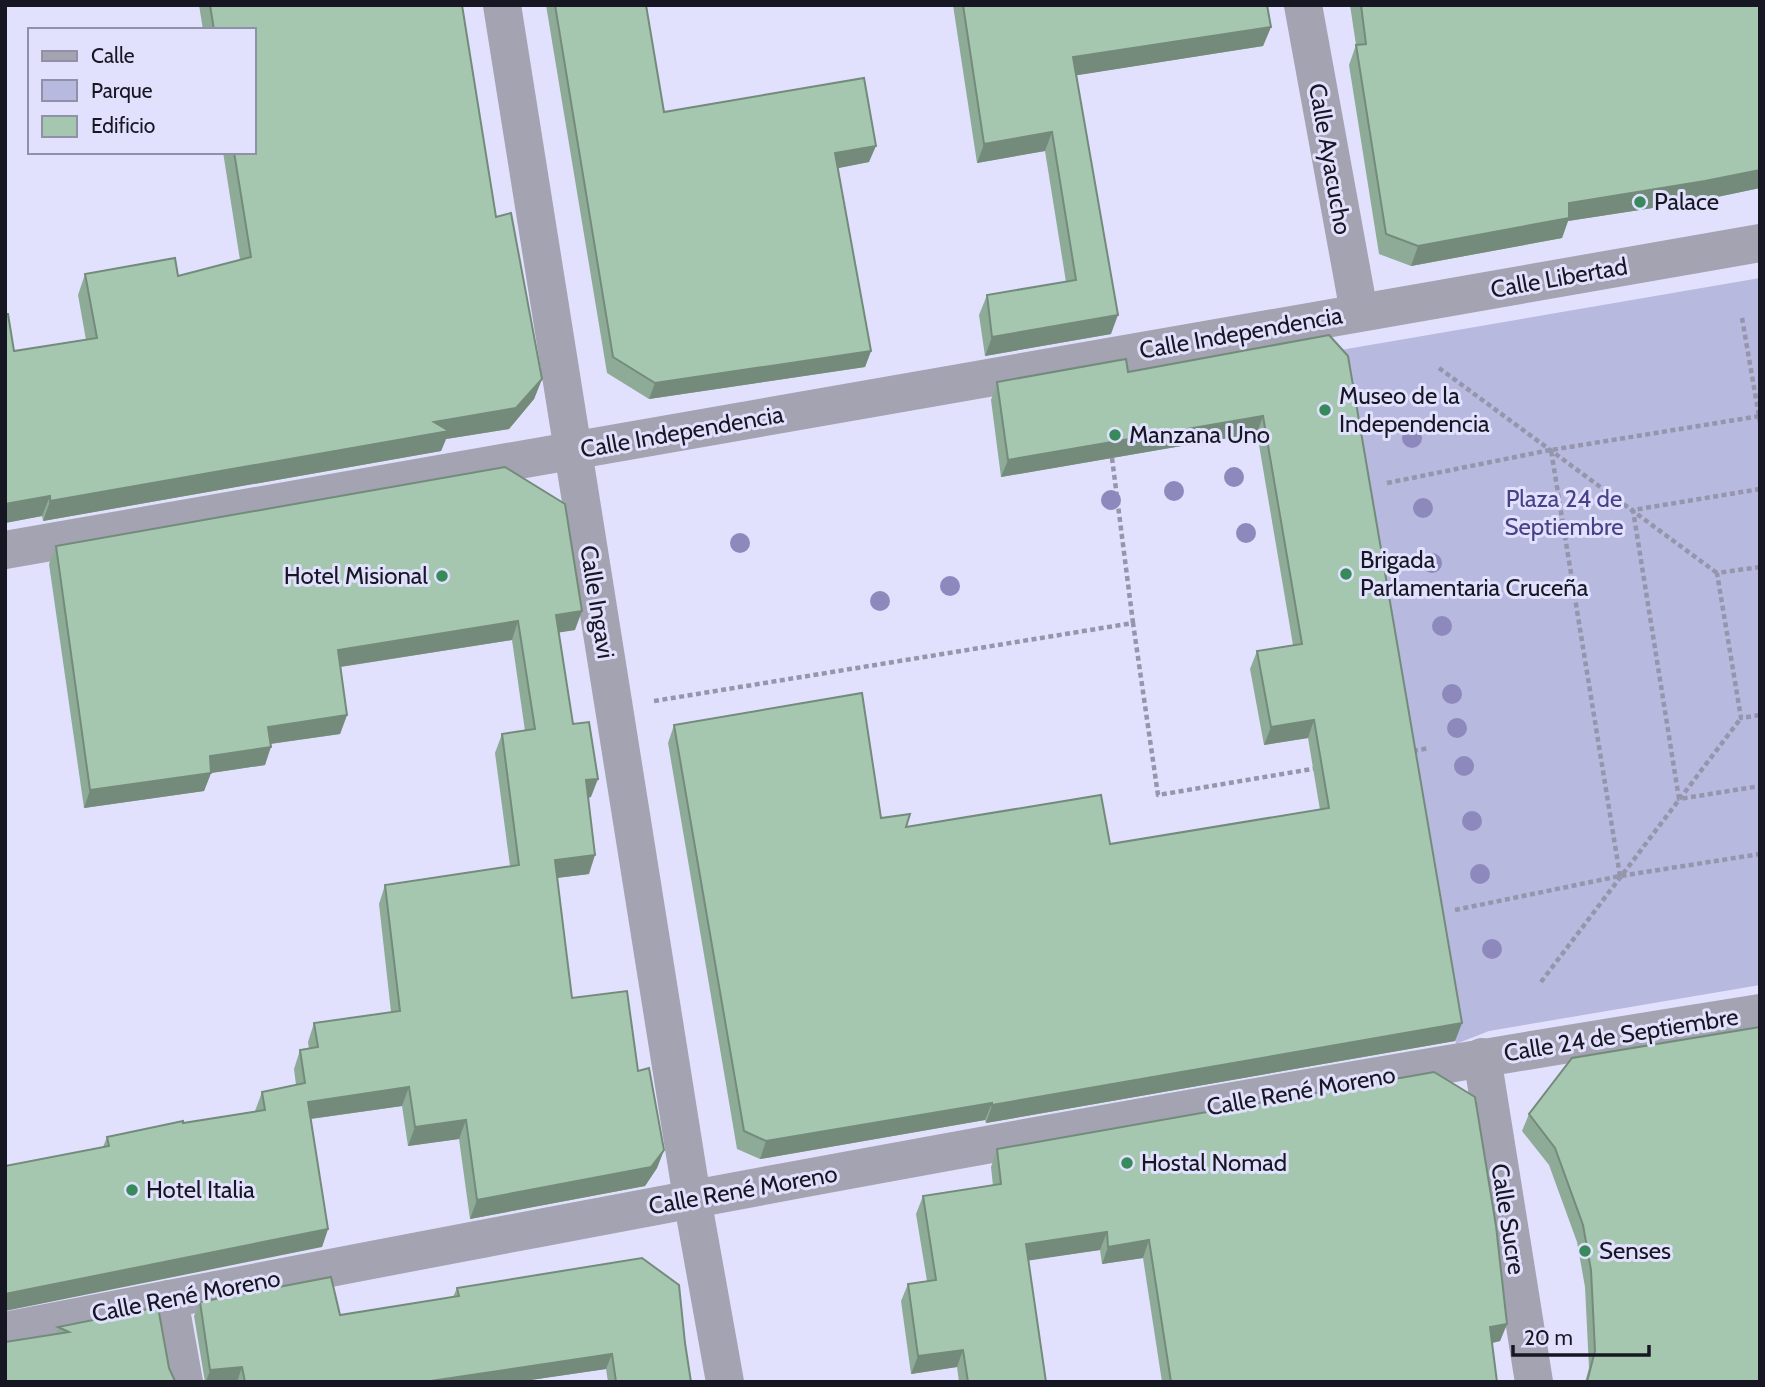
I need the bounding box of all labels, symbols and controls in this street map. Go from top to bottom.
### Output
legend [28,28,256,154]
text: Calle [91,43,135,68]
text: Parque [91,78,153,103]
street label: Calle Ayacucho [1303,81,1358,237]
text: Edificio [91,113,155,138]
place label: Palace [1654,187,1719,216]
marker: Palace [1632,194,1648,210]
street label: Calle Libertad [1488,251,1630,304]
street label: Calle Independencia [1137,300,1345,365]
place label: Museo de la Independencia [1339,381,1490,438]
street label: Calle Independencia [578,399,786,464]
marker: Museo de la Independencia [1317,402,1333,418]
place label: Manzana Uno [1129,420,1270,449]
marker: Manzana Uno [1107,427,1123,443]
park label: Plaza 24 de Septiembre [1505,484,1623,541]
street label: Calle Ingavi [574,543,621,661]
place label: Brigada Parlamentaria Cruceña [1360,545,1589,602]
place label: Hotel Misional [284,561,428,590]
marker: Brigada Parlamentaria Cruceña [1338,566,1354,582]
marker: Hotel Misional [434,568,450,584]
street label: Calle 24 de Septiembre [1502,1002,1740,1067]
street label: Calle René Moreno [1204,1060,1398,1121]
place label: Hostal Nomad [1141,1148,1287,1177]
marker: Hostal Nomad [1119,1155,1135,1171]
street label: Calle René Moreno [646,1159,840,1220]
street label: Calle Sucre [1485,1161,1532,1277]
place label: Hotel Italia [146,1175,255,1204]
marker: Hotel Italia [124,1182,140,1198]
place label: Senses [1599,1236,1671,1265]
marker: Senses [1577,1243,1593,1259]
street label: Calle René Moreno [89,1263,283,1328]
scale bar [1513,1314,1650,1358]
text: 20 m [1524,1325,1573,1350]

